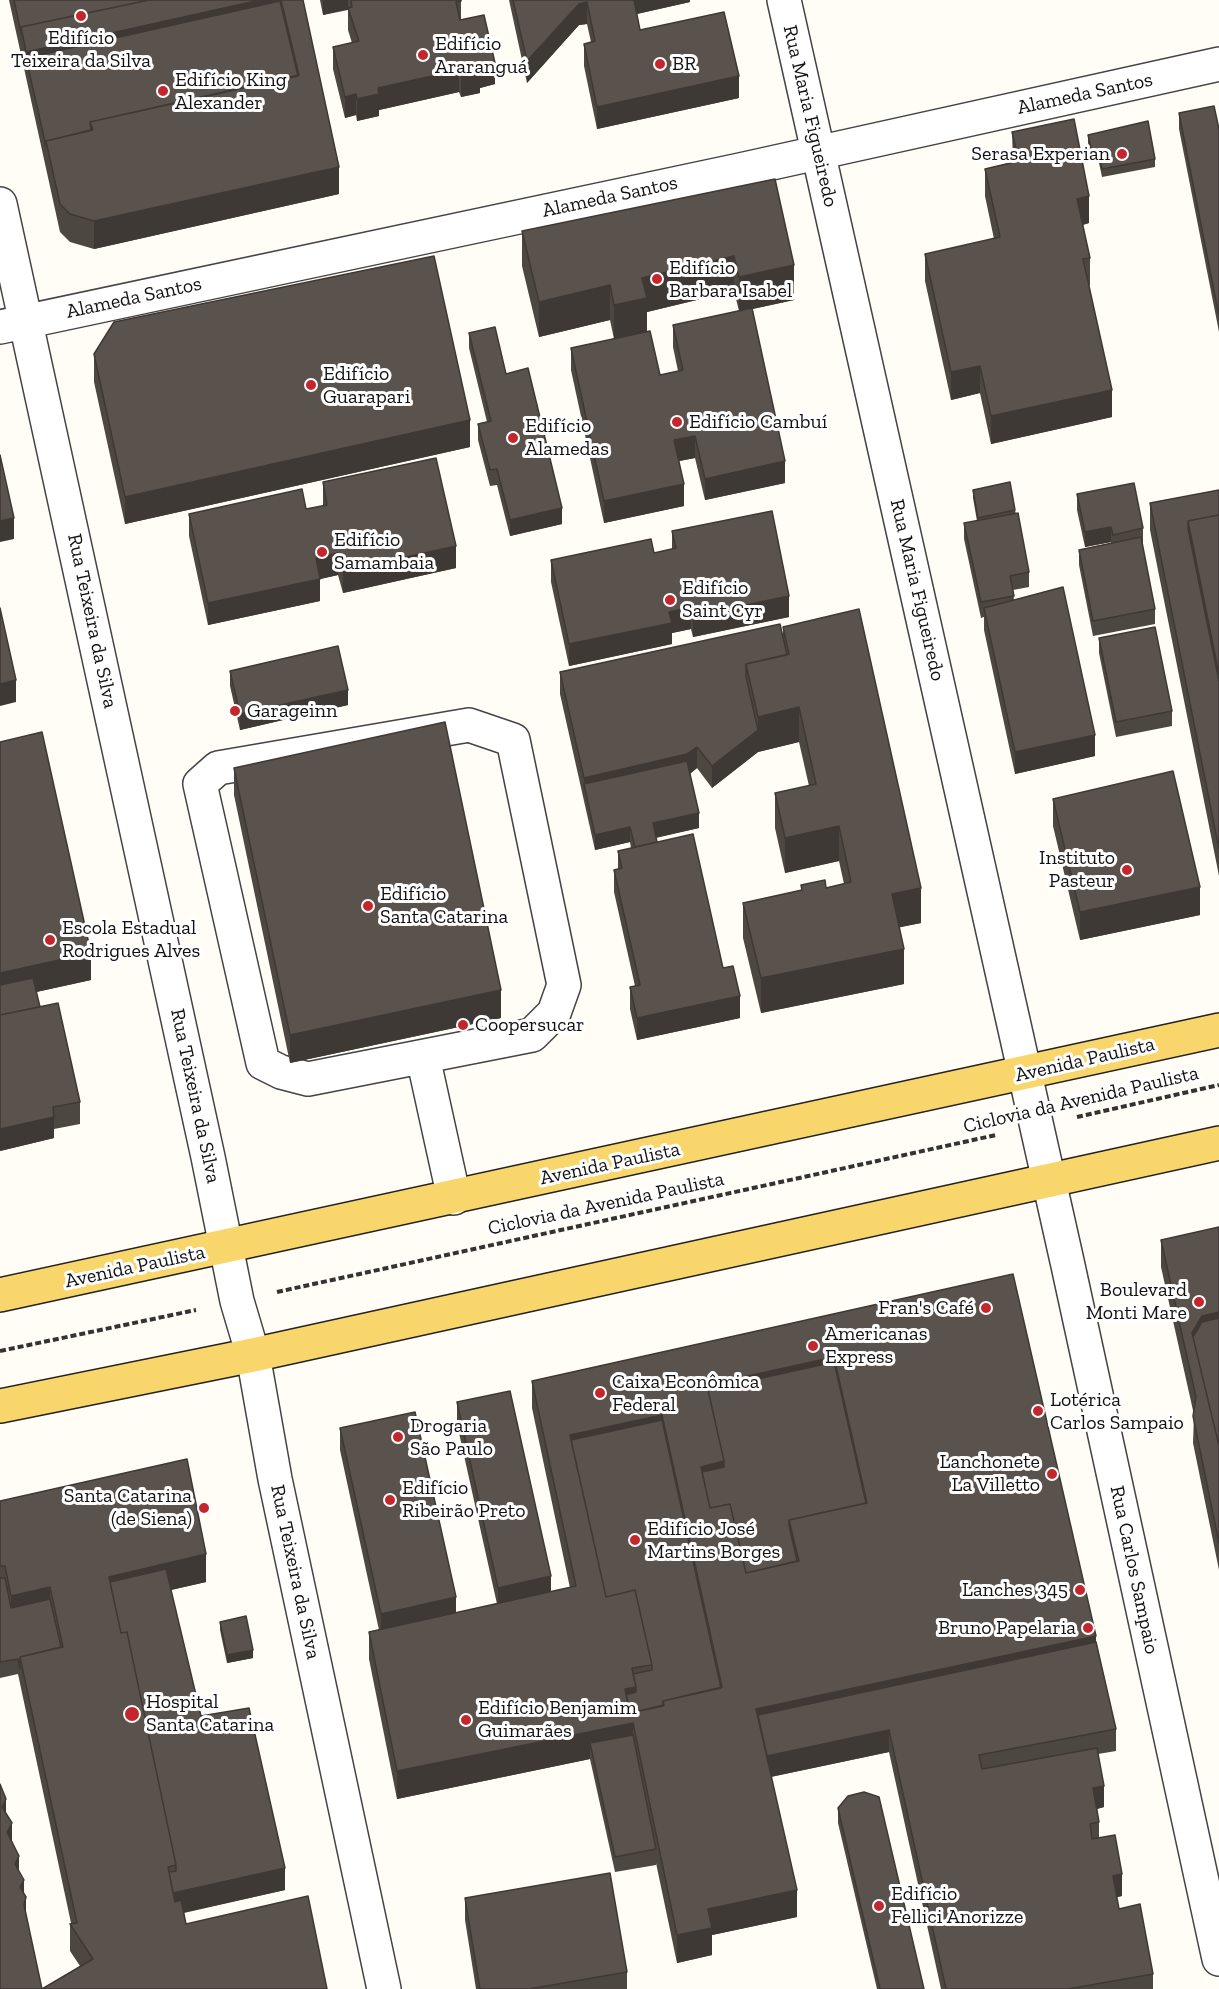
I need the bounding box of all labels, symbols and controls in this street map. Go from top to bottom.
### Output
marker: Edifício Teixeira da Silva [74,9,88,23]
street label: Rua Maria Figueiredo [777,23,843,209]
place label: Edifício Teixeira da Silva [11,26,151,73]
place label: Edifício Araranguá [435,32,527,79]
marker: Edifício Araranguá [416,48,430,62]
place label: BR [672,52,696,76]
marker: BR [653,57,667,71]
place label: Edifício King Alexander [175,68,287,115]
street label: Alameda Santos [1015,68,1155,120]
marker: Edifício King Alexander [156,84,170,98]
place label: Serasa Experian [971,142,1110,166]
marker: Serasa Experian [1115,147,1129,161]
street label: Alameda Santos [540,171,680,223]
place label: Edifício Barbara Isabel [669,256,792,303]
street label: Alameda Santos [64,272,204,324]
marker: Edifício Barbara Isabel [650,272,664,286]
place label: Edifício Guarapari [323,362,410,409]
marker: Edifício Guarapari [304,378,318,392]
place label: Edifício Cambuí [689,410,827,434]
place label: Edifício Alamedas [525,414,609,461]
marker: Edifício Cambuí [670,415,684,429]
marker: Edifício Alamedas [506,431,520,445]
street label: Rua Maria Figueiredo [884,497,950,683]
place label: Edifício Samambaia [334,528,434,575]
street label: Rua Teixeira da Silva [62,532,122,710]
marker: Edifício Samambaia [315,545,329,559]
place label: Edifício Saint Cyr [682,576,763,623]
marker: Edifício Saint Cyr [663,593,677,607]
place label: Garageinn [247,699,337,723]
marker: Garageinn [228,704,242,718]
place label: Instituto Pasteur [1039,846,1115,893]
marker: Instituto Pasteur [1120,863,1134,877]
place label: Edifício Santa Catarina [380,882,508,929]
marker: Edifício Santa Catarina [361,899,375,913]
place label: Escola Estadual Rodrigues Alves [62,916,200,963]
marker: Escola Estadual Rodrigues Alves [43,933,57,947]
street label: Rua Teixeira da Silva [165,1007,225,1185]
place label: Coopersucar [475,1013,585,1037]
marker: Coopersucar [456,1018,470,1032]
street label: Avenida Paulista [1013,1032,1157,1088]
street label: Ciclovia da Avenida Paulista [961,1061,1201,1139]
street label: Avenida Paulista [538,1137,682,1191]
street label: Ciclovia da Avenida Paulista [486,1167,726,1241]
street label: Avenida Paulista [63,1240,207,1294]
place label: Boulevard Monti Mare [1086,1278,1187,1325]
marker: Boulevard Monti Mare [1192,1295,1206,1309]
place label: Fran's Café [878,1296,974,1320]
marker: Fran's Café [979,1301,993,1315]
place label: Americanas Express [825,1322,927,1369]
marker: Americanas Express [806,1339,820,1353]
place label: Caixa Econômica Federal [612,1370,759,1417]
marker: Caixa Econômica Federal [593,1386,607,1400]
place label: Lotérica Carlos Sampaio [1050,1388,1184,1435]
marker: Lotérica Carlos Sampaio [1031,1404,1045,1418]
place label: Drogaria São Paulo [410,1414,493,1461]
marker: Drogaria São Paulo [391,1430,405,1444]
place label: Lanchonete La Villetto [940,1450,1040,1497]
marker: Lanchonete La Villetto [1045,1467,1059,1481]
place label: Edifício Ribeirão Preto [402,1476,525,1523]
street label: Rua Teixeira da Silva [265,1483,325,1661]
place label: Santa Catarina (de Siena) [64,1484,192,1531]
street label: Rua Carlos Sampaio [1104,1484,1164,1656]
marker: Edifício Ribeirão Preto [383,1493,397,1507]
marker: Santa Catarina (de Siena) [197,1501,211,1515]
place label: Edifício José Martins Borges [647,1517,780,1564]
marker: Edifício José Martins Borges [628,1533,642,1547]
place label: Lanches 345 [962,1578,1068,1602]
marker: Lanches 345 [1073,1583,1087,1597]
place label: Bruno Papelaria [938,1616,1076,1640]
marker: Bruno Papelaria [1081,1621,1095,1635]
place label: Hospital Santa Catarina [146,1690,274,1737]
place label: Edifício Benjamim Guimarães [478,1696,637,1743]
marker: Hospital Santa Catarina [123,1705,141,1723]
marker: Edifício Benjamim Guimarães [459,1713,473,1727]
place label: Edifício Fellici Anorizze [891,1882,1023,1929]
marker: Edifício Fellici Anorizze [872,1899,886,1913]

